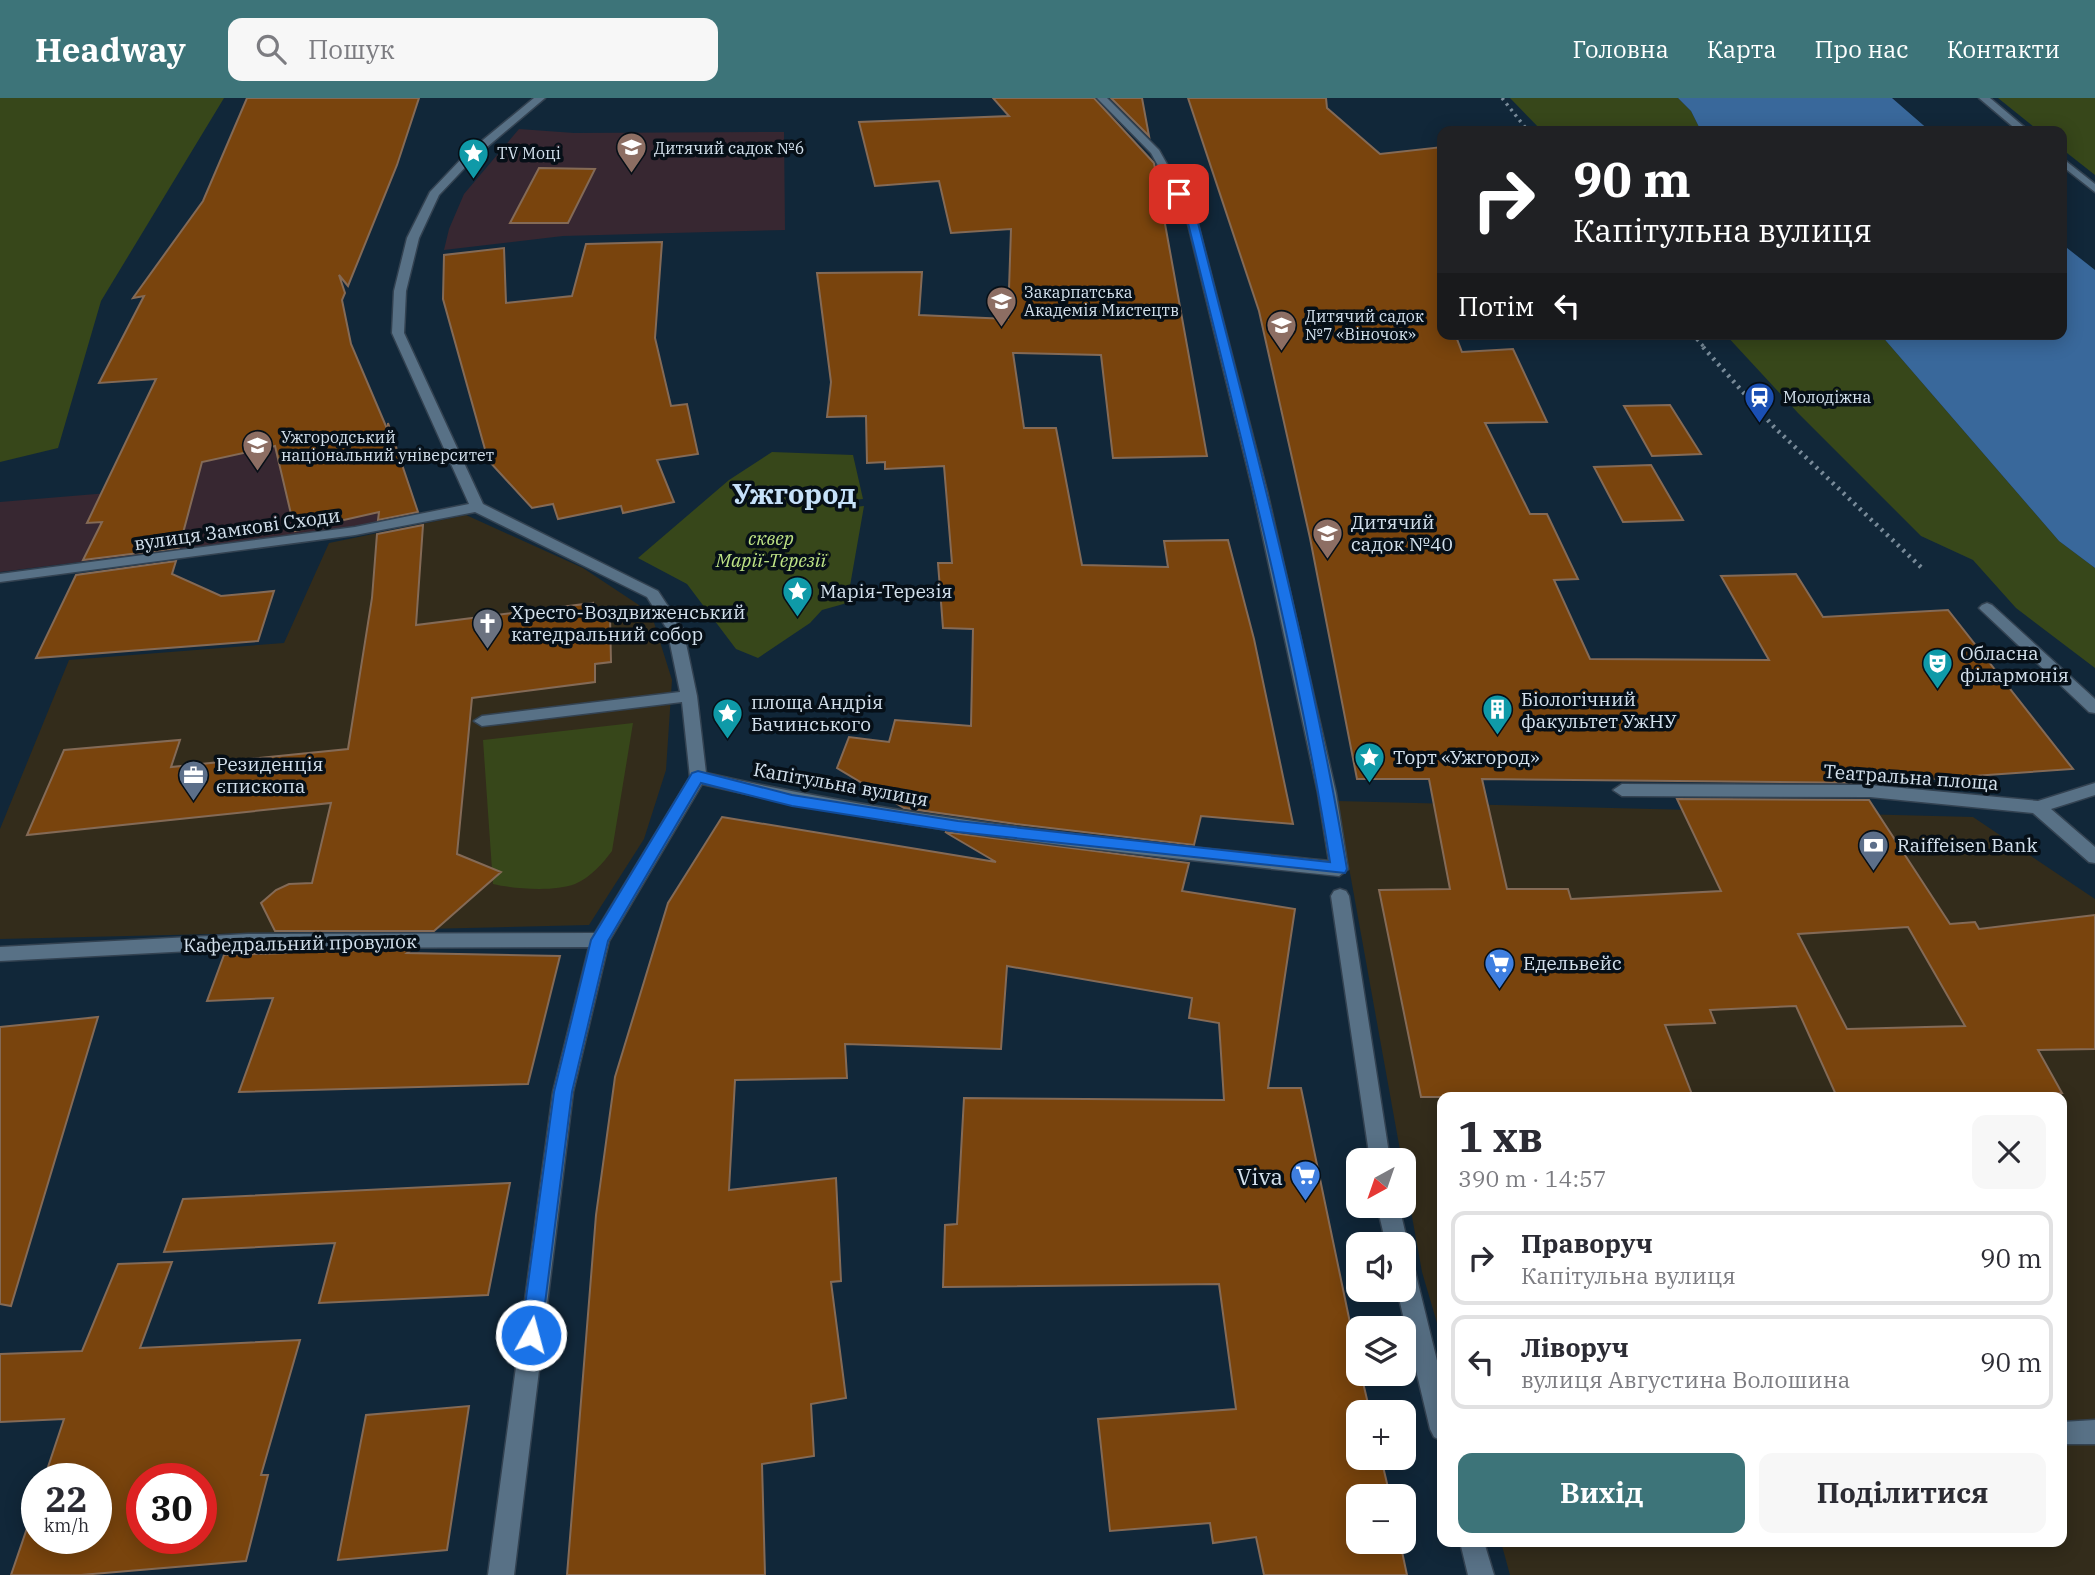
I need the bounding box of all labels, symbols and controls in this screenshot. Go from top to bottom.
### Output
search box [228,18,718,81]
text: Headway [35,28,186,71]
icon: search [252,30,290,68]
text: Пошук [308,32,395,66]
text: Головна [1573,33,1669,65]
text: Карта [1707,33,1776,65]
text: Про нас [1814,33,1909,65]
text: Контакти [1947,33,2060,65]
school or university icon: Дитячий садок №6 [614,131,648,175]
place icon: TV Моці [457,136,491,180]
place label: Дитячий садок №6 [654,138,804,158]
place label: TV Моці [497,143,561,163]
text: 90 m [1573,147,1691,210]
icon: right [1458,154,1549,245]
pin [1149,164,1209,224]
icon: arrive [1160,175,1198,213]
text: Капітульна вулиця [1573,209,1872,251]
place label: Закарпатська Академія Мистецтв [1024,282,1179,320]
school or university icon: Закарпатська Академія Мистецтв [984,284,1018,328]
icon: left [1548,287,1586,325]
text: Потім [1458,289,1534,323]
place label: Дитячий садок №7 «Віночок» [1305,306,1425,344]
school or university icon: Дитячий садок №7 «Віночок» [1265,308,1299,352]
station icon: Молодіжна [1743,380,1777,424]
place label: Молодіжна [1783,387,1872,407]
place label: Ужгородський національний університет [281,427,494,465]
school or university icon: Ужгородський національний університет [241,429,275,473]
district label: Ужгород [732,475,856,512]
street label: вулиця Замкові Сходи [132,503,342,555]
place label: Дитячий садок №40 [1351,510,1453,556]
school or university icon: Дитячий садок №40 [1311,516,1345,560]
park label: сквер Марії-Терезії [715,526,827,572]
place icon: Марія-Терезія [780,574,814,618]
place label: Марія-Терезія [820,579,952,603]
place label: Хресто-Воздвиженський катедральний собор [511,600,745,646]
church icon: Хресто-Воздвиженський катедральний собор [471,606,505,650]
place label: Обласна філармонія [1960,641,2069,687]
theatre icon: Обласна філармонія [1920,647,1954,691]
place label: Біологічний факультет УжНУ [1521,687,1677,733]
place label: площа Андрія Бачинського [751,690,883,736]
building icon: Біологічний факультет УжНУ [1481,693,1515,737]
place icon: площа Андрія Бачинського [711,696,745,740]
place icon: Торт «Ужгород» [1353,740,1387,784]
place label: Торт «Ужгород» [1393,745,1540,769]
place label: Резиденція єпископа [216,752,324,798]
street label: Капітульна вулиця [752,757,930,811]
office icon: Резиденція єпископа [176,758,210,802]
street label: Театральна площа [1823,759,1999,795]
bank icon: Raiffeisen Bank [1857,828,1891,872]
place label: Raiffeisen Bank [1897,833,2038,857]
street label: Кафедральний провулок [183,929,417,957]
supermarket icon: Едельвейс [1483,946,1517,990]
place label: Едельвейс [1523,951,1622,975]
text: 1 хв [1458,1109,1543,1164]
button: close [1972,1115,2046,1189]
north arrow [1346,1148,1416,1218]
map controls [1346,1148,1416,1554]
supermarket icon: Viva [1289,1159,1323,1203]
place label: Viva [1236,1161,1283,1191]
text: 390 m · 14:57 [1458,1163,1607,1193]
text: Праворуч [1521,1226,1653,1260]
button: sound [1346,1232,1416,1302]
icon: right [1462,1239,1500,1277]
text: 90 m [1980,1241,2042,1275]
text: Капітульна вулиця [1521,1260,1736,1290]
position arrow [494,1298,568,1372]
button: layers [1346,1316,1416,1386]
text: Ліворуч [1521,1330,1629,1364]
icon: left [1462,1343,1500,1381]
text: 90 m [1980,1345,2042,1379]
text: вулиця Августина Волошина [1521,1364,1850,1394]
button: + [1346,1400,1416,1470]
button: Вихід [1458,1453,1745,1533]
button: Поділитися [1759,1453,2046,1533]
speed limit sign: 30 [126,1463,217,1554]
text: 22 [45,1476,88,1522]
button: − [1346,1484,1416,1554]
text: km/h [44,1514,89,1537]

